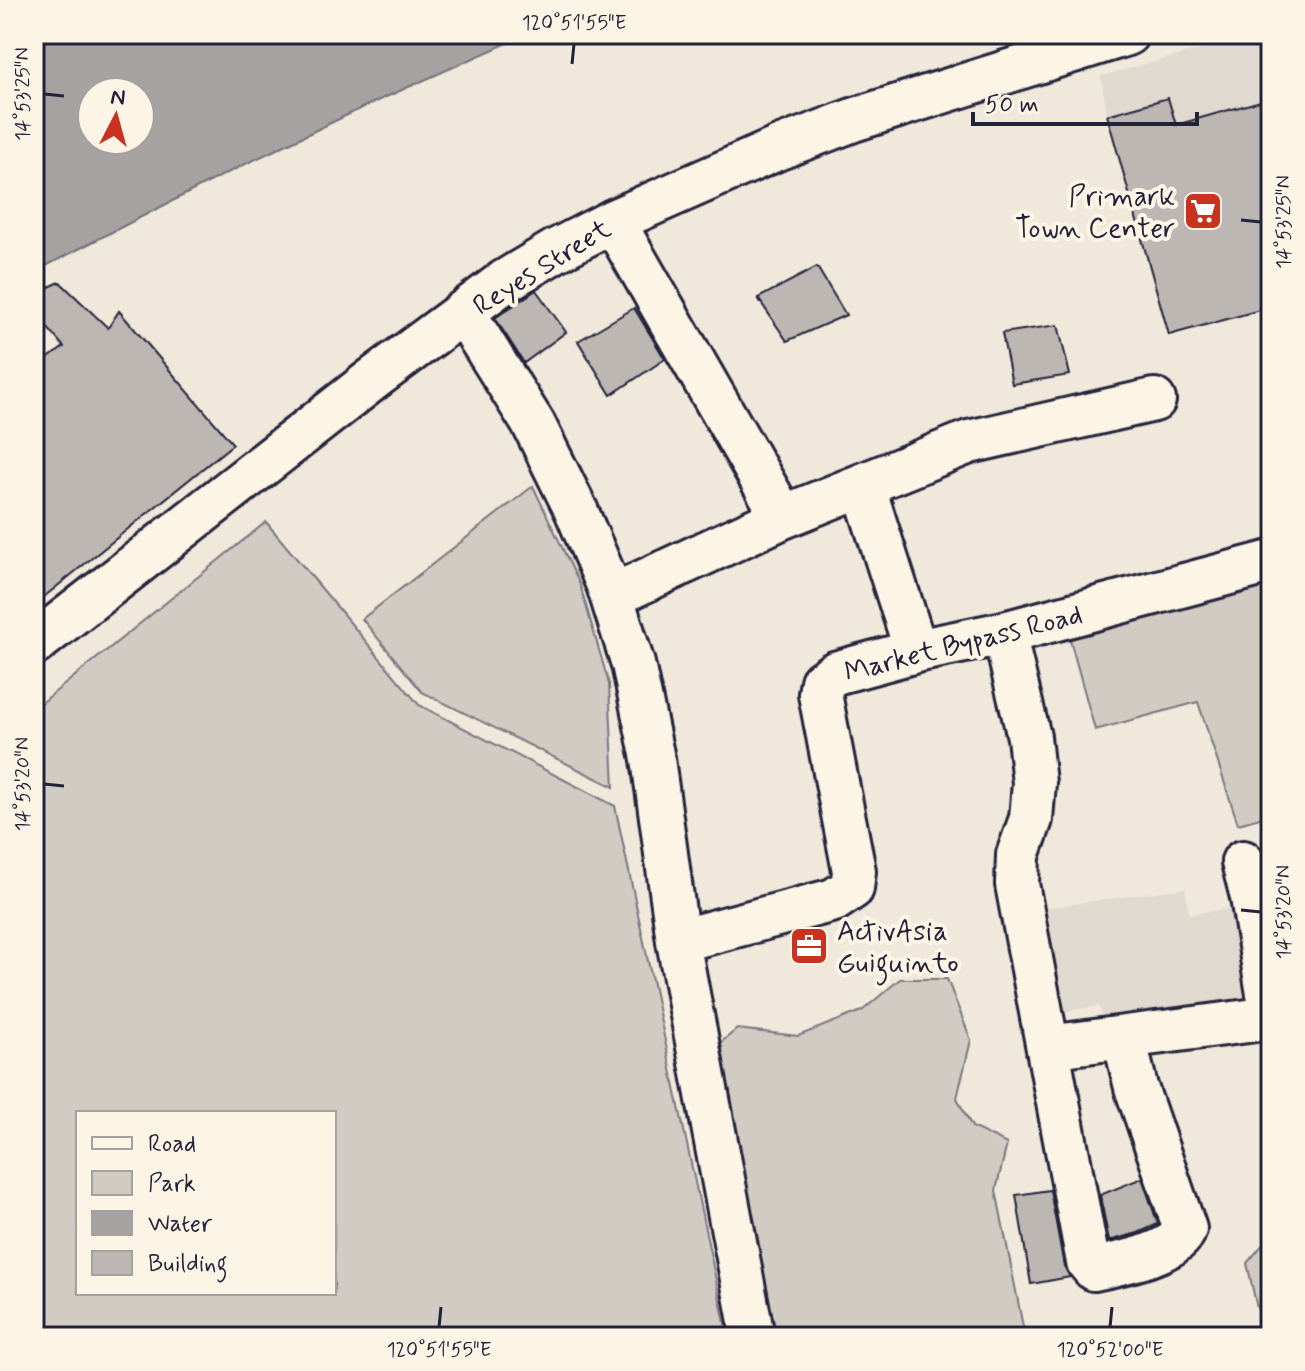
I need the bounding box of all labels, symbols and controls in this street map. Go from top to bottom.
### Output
text: 120°51'55"E [522,10,626,37]
text: 14°53'25"N [10,47,37,141]
north arrow [76,76,156,156]
scale bar [973,76,1197,126]
text: N [109,83,127,113]
text: 50 m [985,90,1039,121]
text: 14°53'25"N [1271,175,1298,269]
place label: Primark Town Center [1015,179,1175,248]
supermarket icon: Primark Town Center [1182,190,1224,232]
street label: Reyes Street [466,211,619,325]
street label: Market Bypass Road [841,597,1086,692]
text: 14°53'20"N [10,737,37,831]
text: 14°53'20"N [1271,865,1298,959]
place label: ActivAsia Guiguinto [837,914,959,986]
office icon: ActivAsia Guiguinto [788,925,830,967]
legend [76,1111,336,1295]
text: Road [148,1129,196,1160]
text: Park [148,1169,196,1200]
text: Water [148,1209,213,1240]
text: Building [148,1249,228,1283]
text: 120°51'55"E [387,1337,491,1364]
text: 120°52'00"E [1057,1337,1163,1364]

